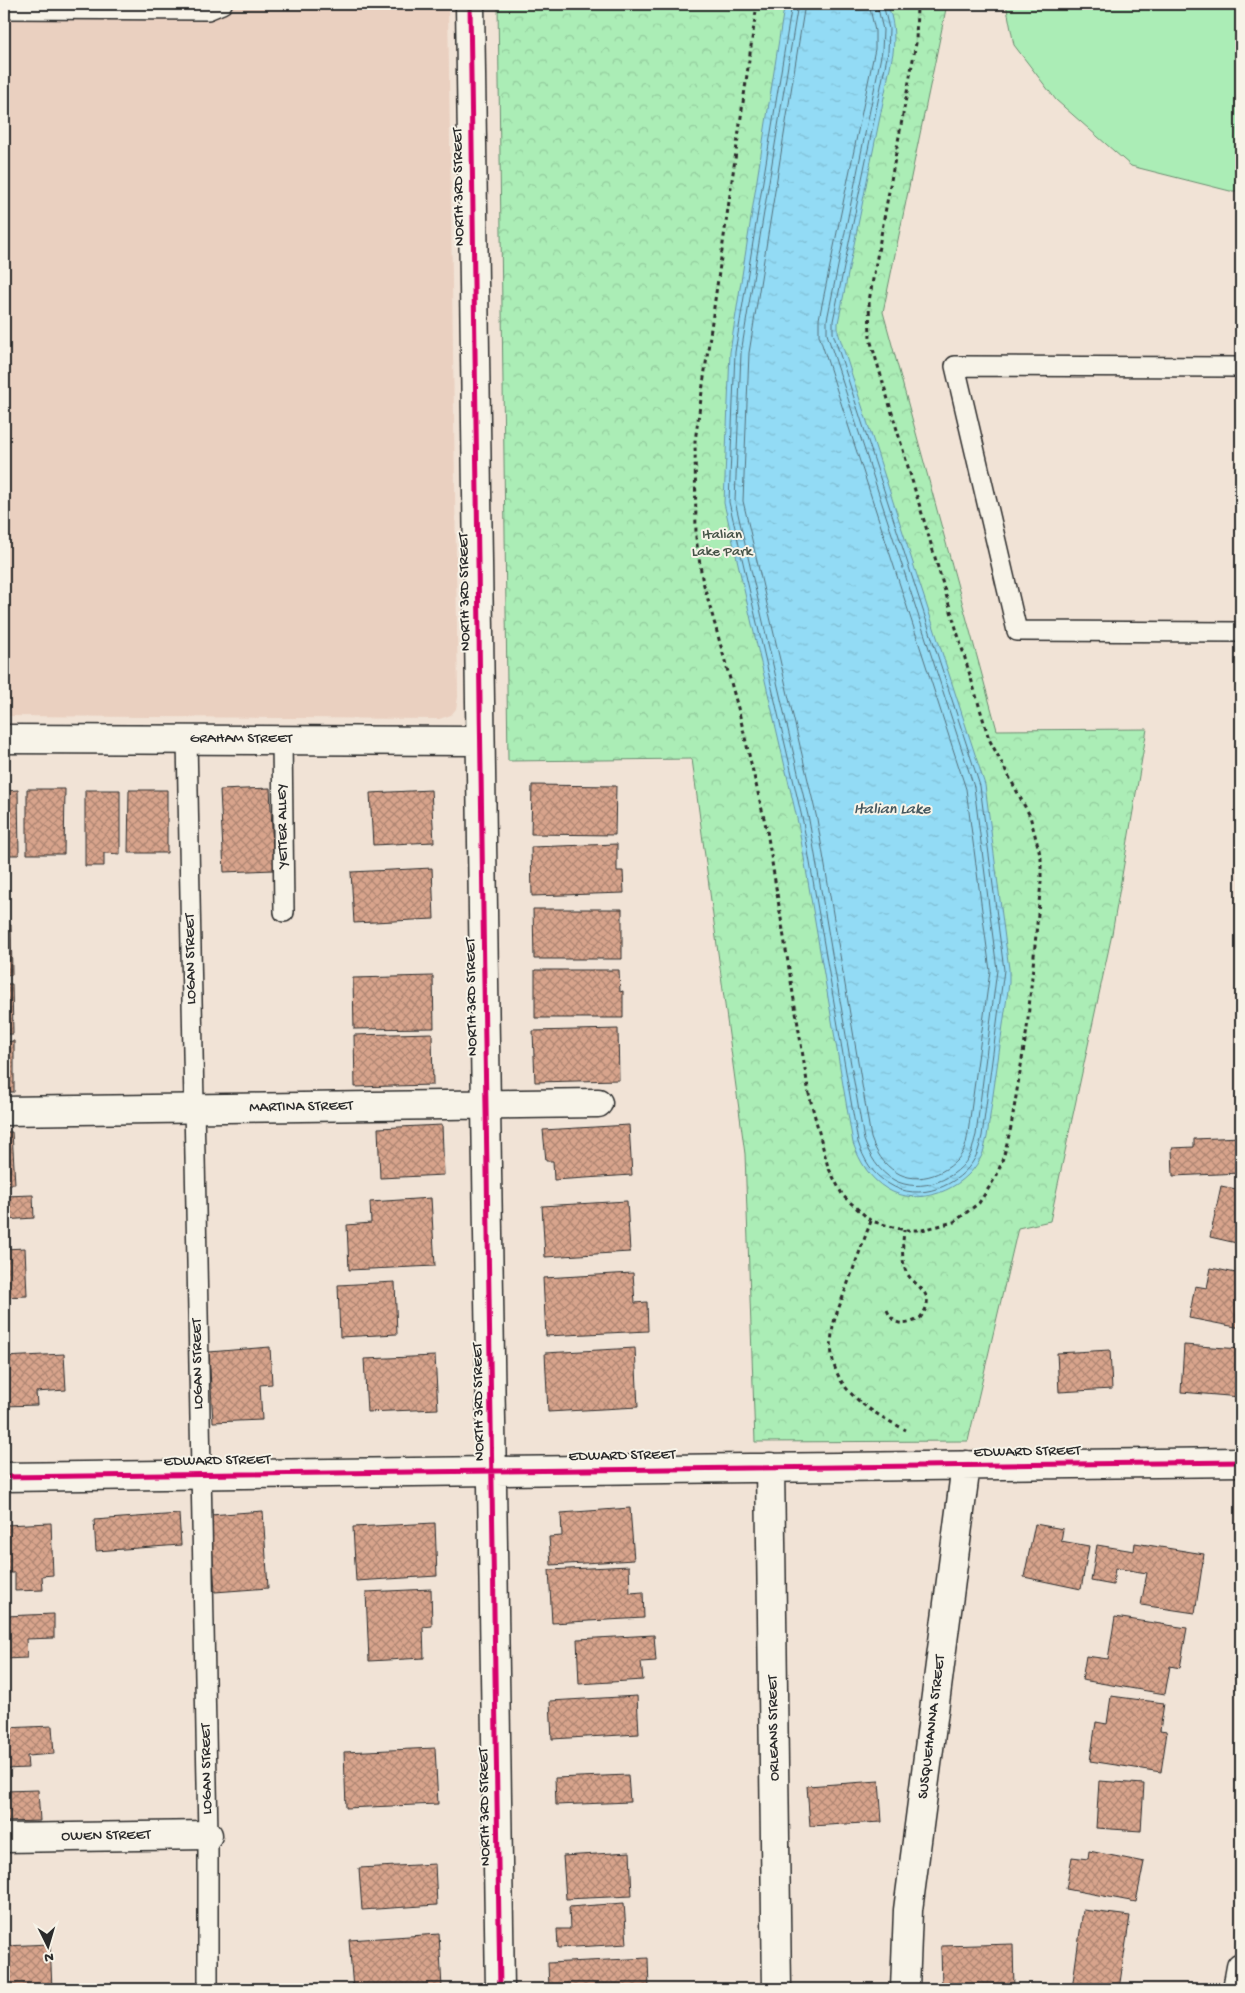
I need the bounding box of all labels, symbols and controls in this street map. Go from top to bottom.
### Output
street label: NORTH 3RD STREET [449,126,469,246]
park label: Italian Lake Park [692,526,754,561]
street label: NORTH 3RD STREET [455,531,475,651]
street label: GRAHAM STREET [190,730,294,748]
street label: YETTER ALLEY [273,783,293,871]
water label: Italian Lake [854,801,931,820]
street label: LOGAN STREET [181,912,201,1005]
street label: NORTH 3RD STREET [462,936,482,1056]
street label: MARTINA STREET [249,1097,354,1117]
street label: LOGAN STREET [188,1317,208,1410]
street label: NORTH 3RD STREET [469,1341,489,1461]
street label: EDWARD STREET [973,1442,1082,1462]
street label: EDWARD STREET [568,1446,677,1466]
street label: EDWARD STREET [163,1451,272,1471]
street label: SUSQUEHANNA STREET [914,1653,950,1800]
street label: ORLEANS STREET [764,1674,784,1781]
street label: LOGAN STREET [197,1722,217,1815]
street label: NORTH 3RD STREET [475,1746,495,1866]
street label: OWEN STREET [61,1826,152,1846]
north arrow [22,1920,72,1970]
text: N [44,1948,54,1965]

